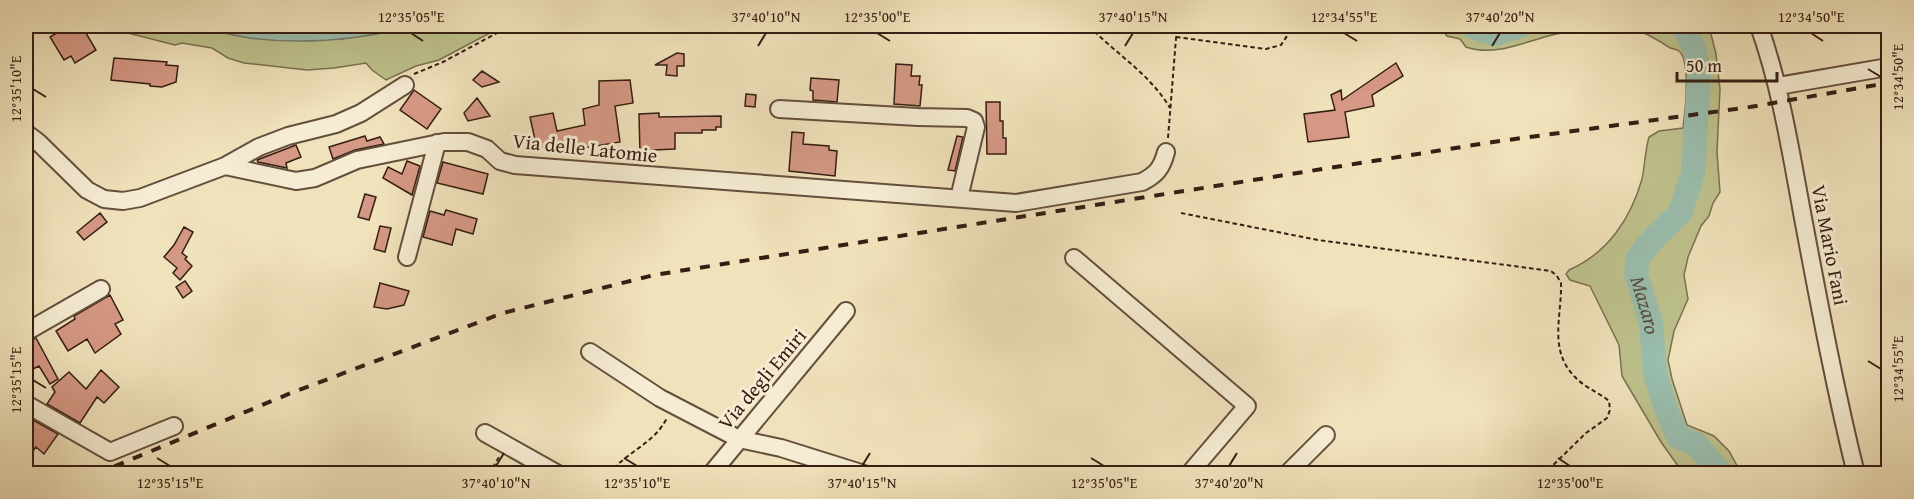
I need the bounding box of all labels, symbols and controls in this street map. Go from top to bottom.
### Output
text: 12°35'05"E [378,6,445,27]
text: 37°40'10"N [732,6,801,27]
text: 12°35'00"E [844,6,911,27]
text: 37°40'15"N [1099,6,1168,27]
text: 12°34'55"E [1311,6,1378,27]
text: 37°40'20"N [1466,6,1535,27]
text: 12°34'50"E [1778,6,1845,27]
text: 12°34'50"E [1887,43,1908,110]
scale bar [1677,45,1778,83]
text: 50 m [1686,52,1722,79]
text: 12°35'10"E [5,55,26,122]
street label: Via delle Latomie [511,125,659,170]
street label: Via Mario Fani [1805,182,1856,308]
water label: Mazaro [1622,272,1668,335]
street label: Via degli Emiri [711,322,813,436]
text: 12°34'55"E [1887,335,1908,402]
text: 12°35'15"E [5,346,26,413]
text: 12°35'15"E [137,472,204,493]
text: 37°40'10"N [462,472,531,493]
text: 12°35'10"E [604,472,671,493]
text: 37°40'15"N [828,472,897,493]
text: 12°35'05"E [1071,472,1138,493]
text: 37°40'20"N [1195,472,1264,493]
text: 12°35'00"E [1537,472,1604,493]

